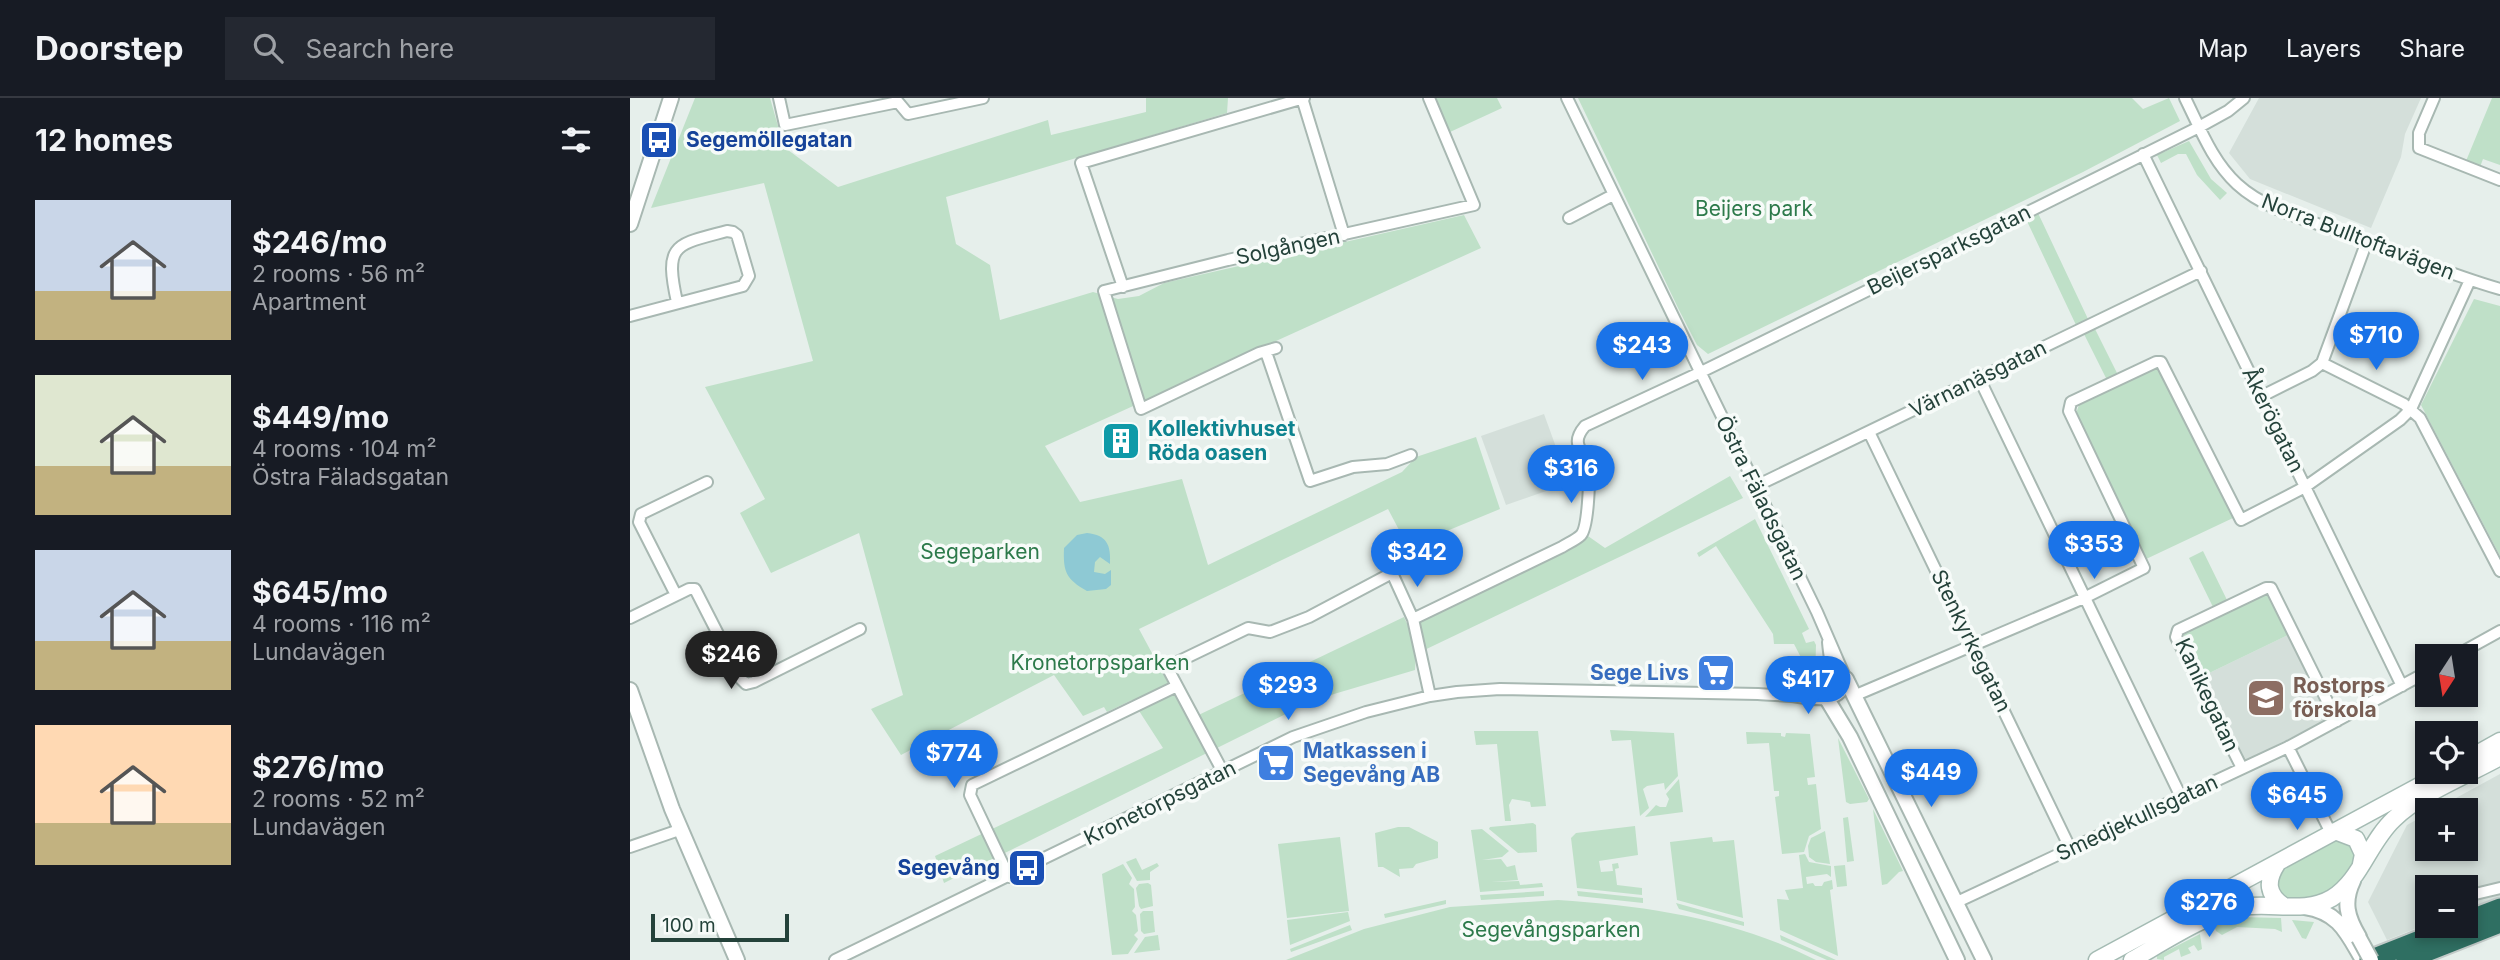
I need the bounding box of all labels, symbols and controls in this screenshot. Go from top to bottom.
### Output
search box [225,17,715,80]
text: Doorstep [35,28,183,68]
icon: search [249,29,287,67]
text: Search here [305,33,454,64]
text: Map [2198,34,2248,63]
text: Layers [2286,34,2361,63]
text: Share [2399,34,2465,63]
bus stop icon: Segemöllegatan [638,119,680,161]
icon: filters [557,121,595,159]
text: 12 homes [35,122,173,158]
place label: Segemöllegatan [686,127,853,152]
street label: Norra Bulltoftavägen [2258,188,2458,285]
park label: Beijers park [1695,196,1813,221]
street label: Beijersparksgatan [1863,199,2035,300]
street label: Solgången [1234,223,1342,270]
text: $246/mo [252,224,387,260]
icon: home [91,228,175,312]
text: 2 rooms · 56 m² [252,260,425,288]
text: Apartment [252,288,366,316]
pin: $710 [2335,313,2417,372]
text: $710 [2349,321,2403,349]
pin: $243 [1601,322,1683,382]
text: $243 [1612,331,1672,359]
street label: Värnanäsgatan [1905,335,2050,422]
street label: Åkerögatan [2237,362,2311,476]
text: $449/mo [252,399,389,435]
icon: home [91,403,175,487]
street label: Östra Fäladsgatan [1711,411,1812,584]
place label: Kollektivhuset Röda oasen [1148,416,1296,465]
building icon: Kollektivhuset Röda oasen [1100,420,1142,462]
text: 4 rooms · 104 m² [252,435,437,463]
pin: $316 [1530,446,1612,505]
text: $316 [1544,454,1598,482]
text: Östra Fäladsgatan [252,463,449,491]
pin: $353 [2053,522,2135,581]
pin: $342 [1376,530,1458,589]
text: $353 [2064,530,2124,558]
text: $342 [1387,538,1447,566]
park label: Segeparken [920,539,1040,564]
street label: Stenkyrkegatan [1926,565,2017,716]
text: $645/mo [252,574,388,610]
icon: home [91,578,175,662]
text: 4 rooms · 116 m² [252,610,431,638]
pin: $246 [690,632,772,691]
street label: Kanikegatan [2170,634,2245,756]
text: Lundavägen [252,638,386,666]
text: $246 [701,640,761,668]
north arrow [2415,644,2478,707]
map controls [2415,644,2478,938]
park label: Kronetorpsparken [1010,650,1190,675]
supermarket icon: Sege Livs [1695,652,1737,694]
pin: $417 [1767,656,1849,716]
place label: Sege Livs [1590,660,1689,685]
pin: $293 [1247,662,1329,722]
text: $417 [1781,665,1835,693]
text: $293 [1258,671,1318,699]
place label: Rostorps förskola [2293,673,2385,722]
school or university icon: Rostorps förskola [2245,677,2287,719]
button: locate [2415,721,2478,784]
pin: $774 [913,730,995,790]
place label: Matkassen i Segevång AB [1303,738,1440,787]
text: $774 [926,739,982,767]
supermarket icon: Matkassen i Segevång AB [1255,742,1297,784]
text: $276/mo [252,749,384,785]
pin: $449 [1890,750,1972,809]
icon: home [91,753,175,837]
street label: Kronetorpsgatan [1080,755,1240,850]
text: $449 [1900,758,1962,786]
street label: Smedjekullsgatan [2052,769,2222,866]
pin: $645 [2256,772,2338,832]
text: $645 [2267,781,2327,809]
text: 2 rooms · 52 m² [252,785,425,813]
button: + [2415,798,2478,861]
text: Lundavägen [252,813,386,841]
bus stop icon: Segevång [1006,847,1048,889]
place label: Segevång [897,855,1000,880]
button: − [2415,875,2478,938]
pin: $276 [2168,880,2250,939]
text: $276 [2180,888,2238,916]
scale bar [651,911,789,943]
text: 100 m [662,914,716,937]
park label: Segevångsparken [1461,917,1641,942]

